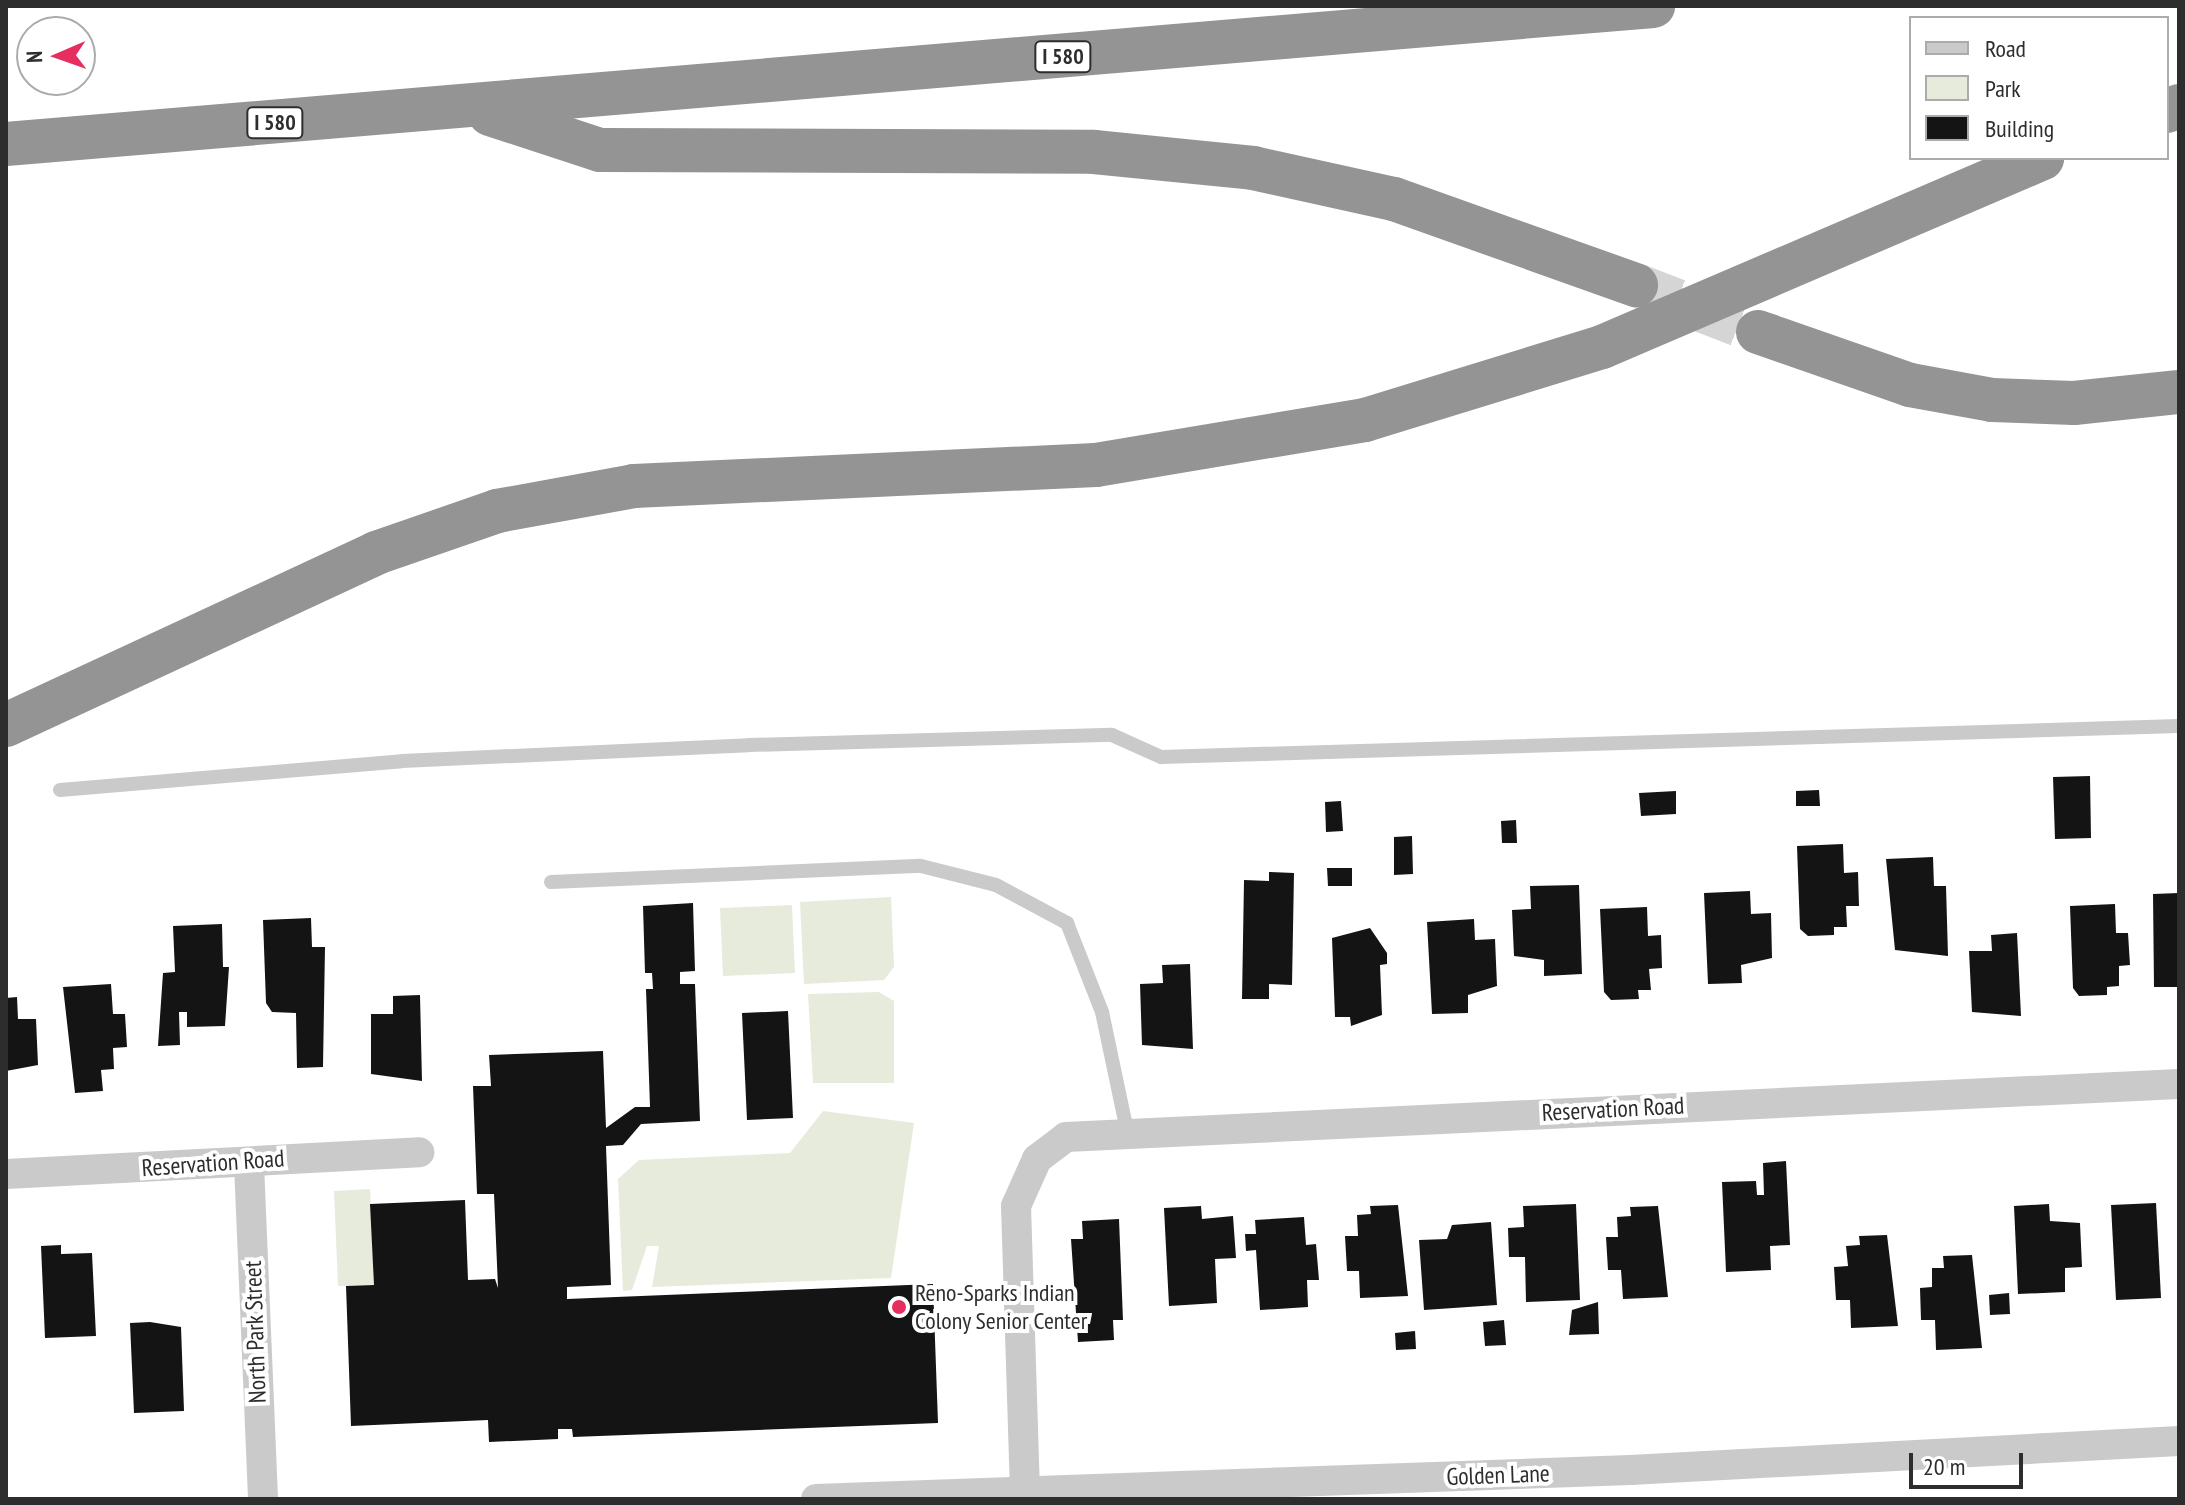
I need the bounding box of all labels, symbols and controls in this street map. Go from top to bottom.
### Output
north arrow [16,16,96,96]
legend [1909,16,2169,160]
text: Road [1985,33,2026,64]
road number: I 580 [1033,39,1093,75]
text: N [20,50,48,63]
text: Park [1985,73,2021,104]
road number: I 580 [245,105,305,141]
text: Building [1985,113,2054,144]
street label: Reservation Road [1541,1091,1685,1127]
street label: Reservation Road [141,1144,285,1182]
street label: North Park Street [238,1260,272,1404]
place label: Reno-Sparks Indian Colony Senior Center [915,1279,1088,1335]
marker: Reno-Sparks Indian Colony Senior Center [890,1298,908,1316]
scale bar [1913,1437,2027,1487]
text: 20 m [1923,1451,1965,1482]
street label: Golden Lane [1446,1459,1550,1491]

